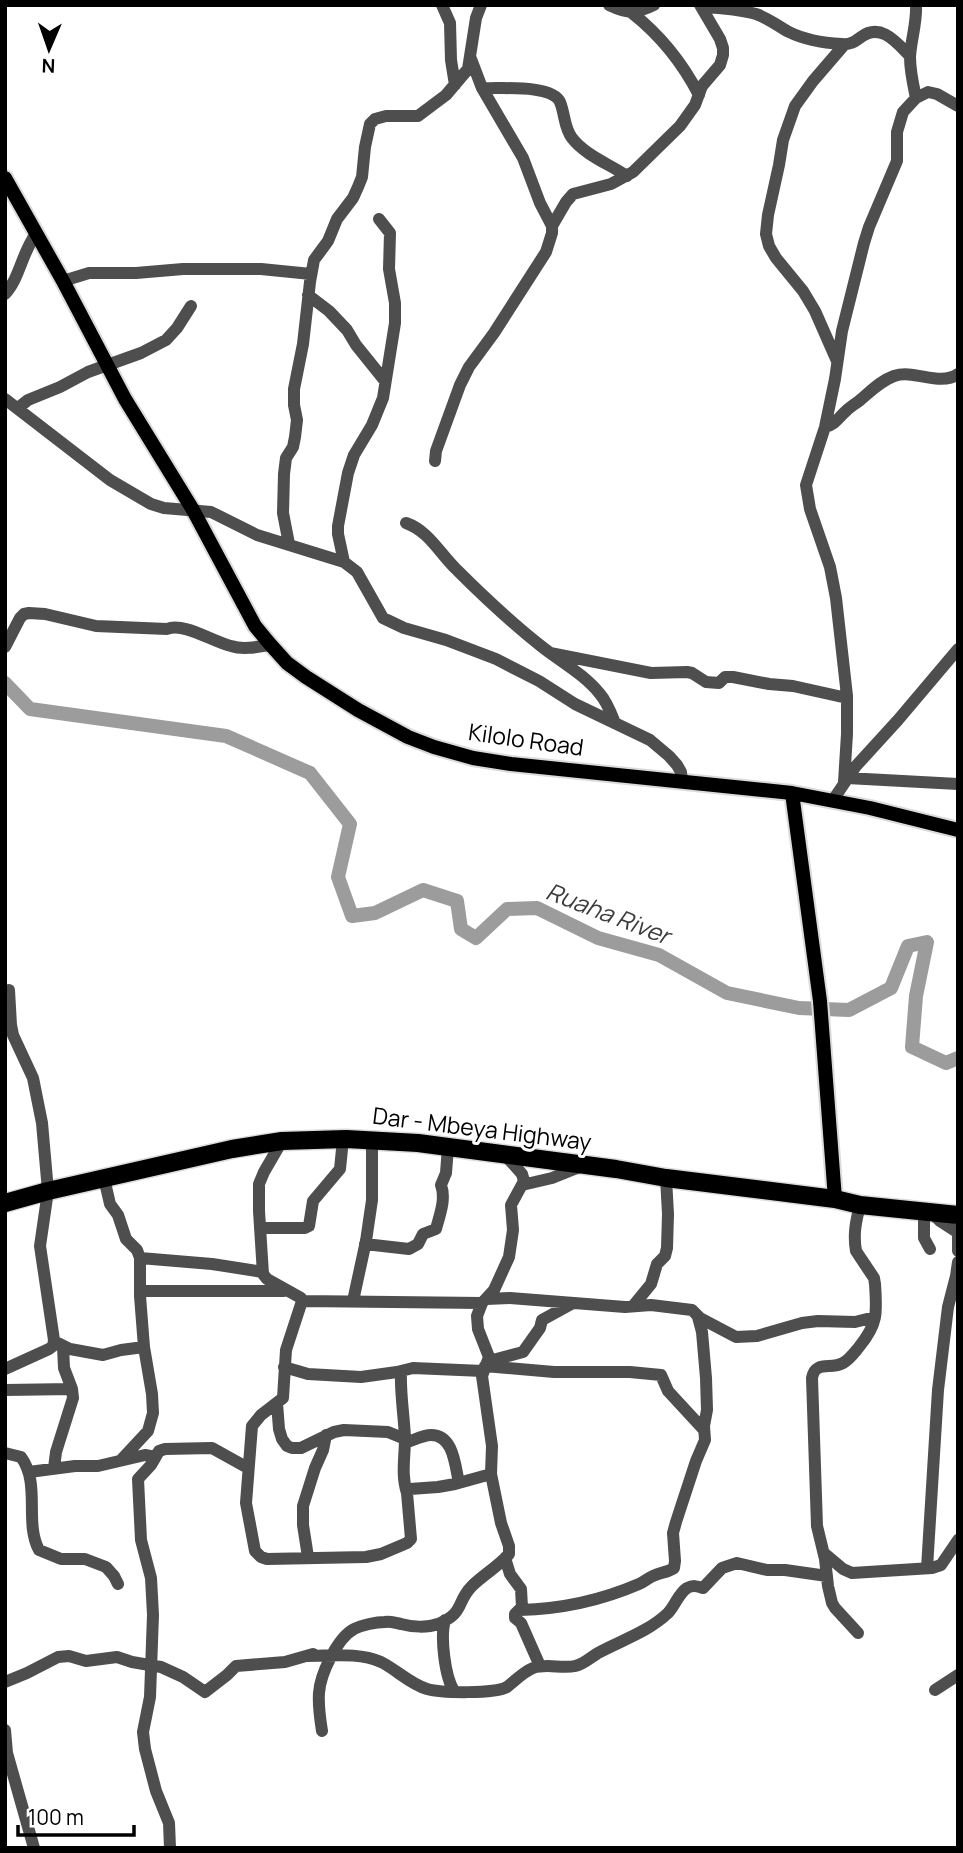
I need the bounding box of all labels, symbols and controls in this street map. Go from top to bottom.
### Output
north arrow [14,14,84,84]
text: N [41,53,56,79]
street label: Kilolo Road [466,715,586,763]
water label: Ruaha River [542,874,678,953]
street label: Dar - Mbeya Highway [371,1099,593,1157]
scale bar [18,1794,133,1838]
text: 100 m [28,1803,84,1831]

